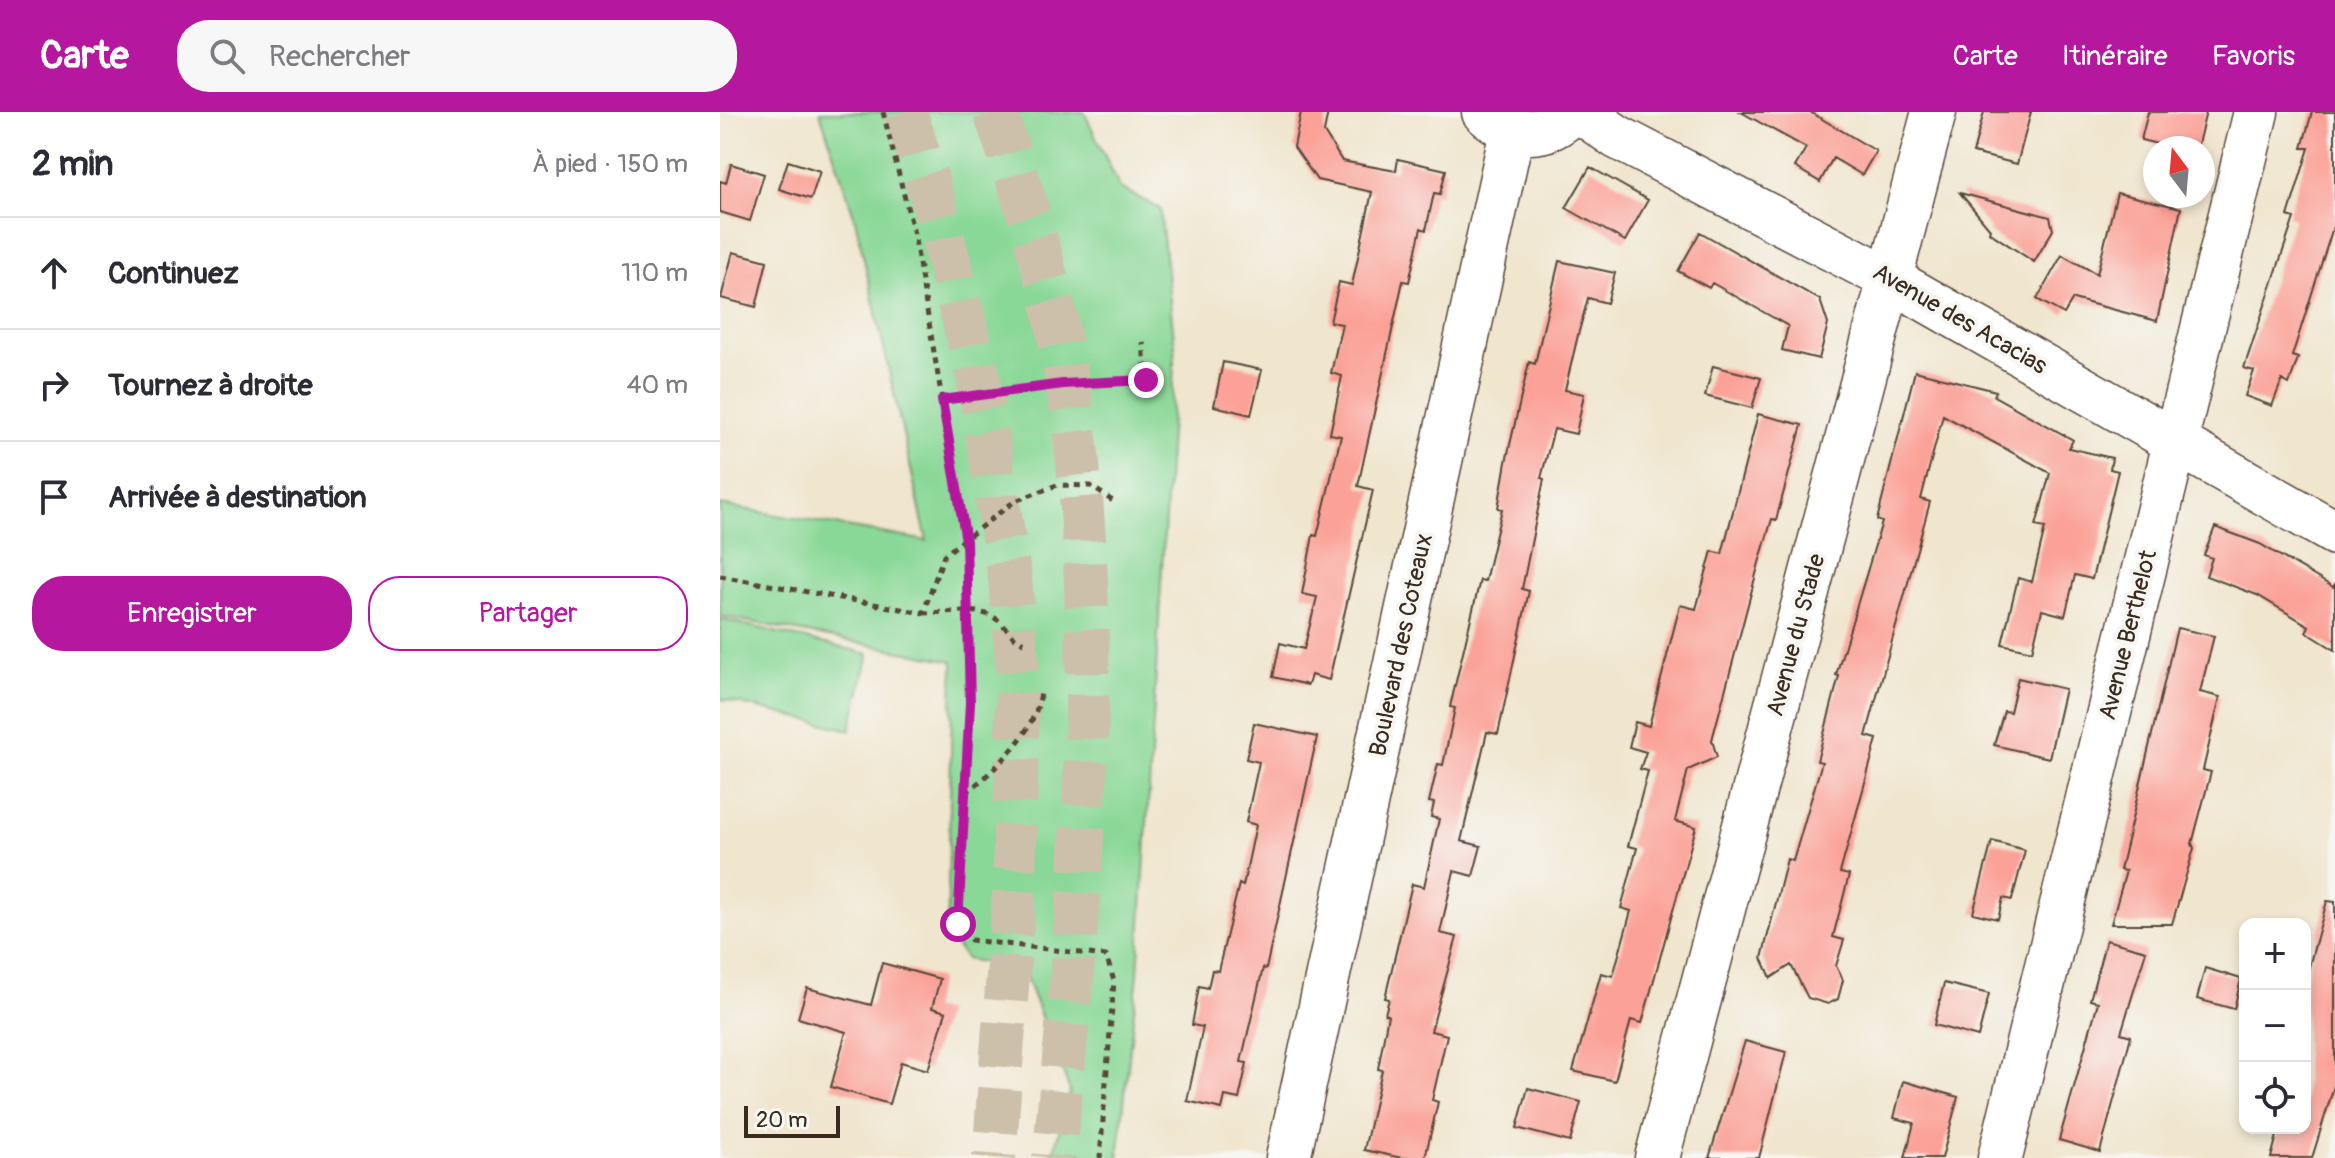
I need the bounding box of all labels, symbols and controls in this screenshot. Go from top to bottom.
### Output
search box [177,20,737,92]
text: Carte [40,32,129,80]
icon: search [205,34,249,78]
text: Rechercher [269,38,411,75]
text: Carte [1952,39,2018,74]
text: Itinéraire [2062,39,2168,74]
text: Favoris [2212,39,2295,74]
north arrow [2143,136,2215,208]
text: 2 min [32,143,114,186]
text: À pied · 150 m [532,148,688,180]
icon: ahead [32,251,76,295]
text: Continuez [108,255,239,292]
text: 110 m [621,257,688,289]
street label: Avenue des Acacias [1868,257,2052,381]
route end [1128,362,1164,398]
icon: right [32,363,76,407]
text: Tournez à droite [108,367,312,404]
text: 40 m [626,369,688,401]
icon: arrive [32,475,76,519]
text: Arrivée à destination [108,479,367,516]
street label: Boulevard des Coteaux [1363,531,1439,759]
street label: Avenue Berthelot [2093,547,2163,723]
street label: Avenue du Stade [1760,551,1832,719]
button: Enregistrer [32,576,352,651]
button: Partager [368,576,688,651]
route start [940,906,976,942]
map controls [2239,918,2311,1134]
button: + [2239,918,2311,990]
button: − [2239,990,2311,1062]
button: locate [2239,1062,2311,1134]
scale bar [744,1102,840,1138]
text: 20 m [756,1106,808,1134]

